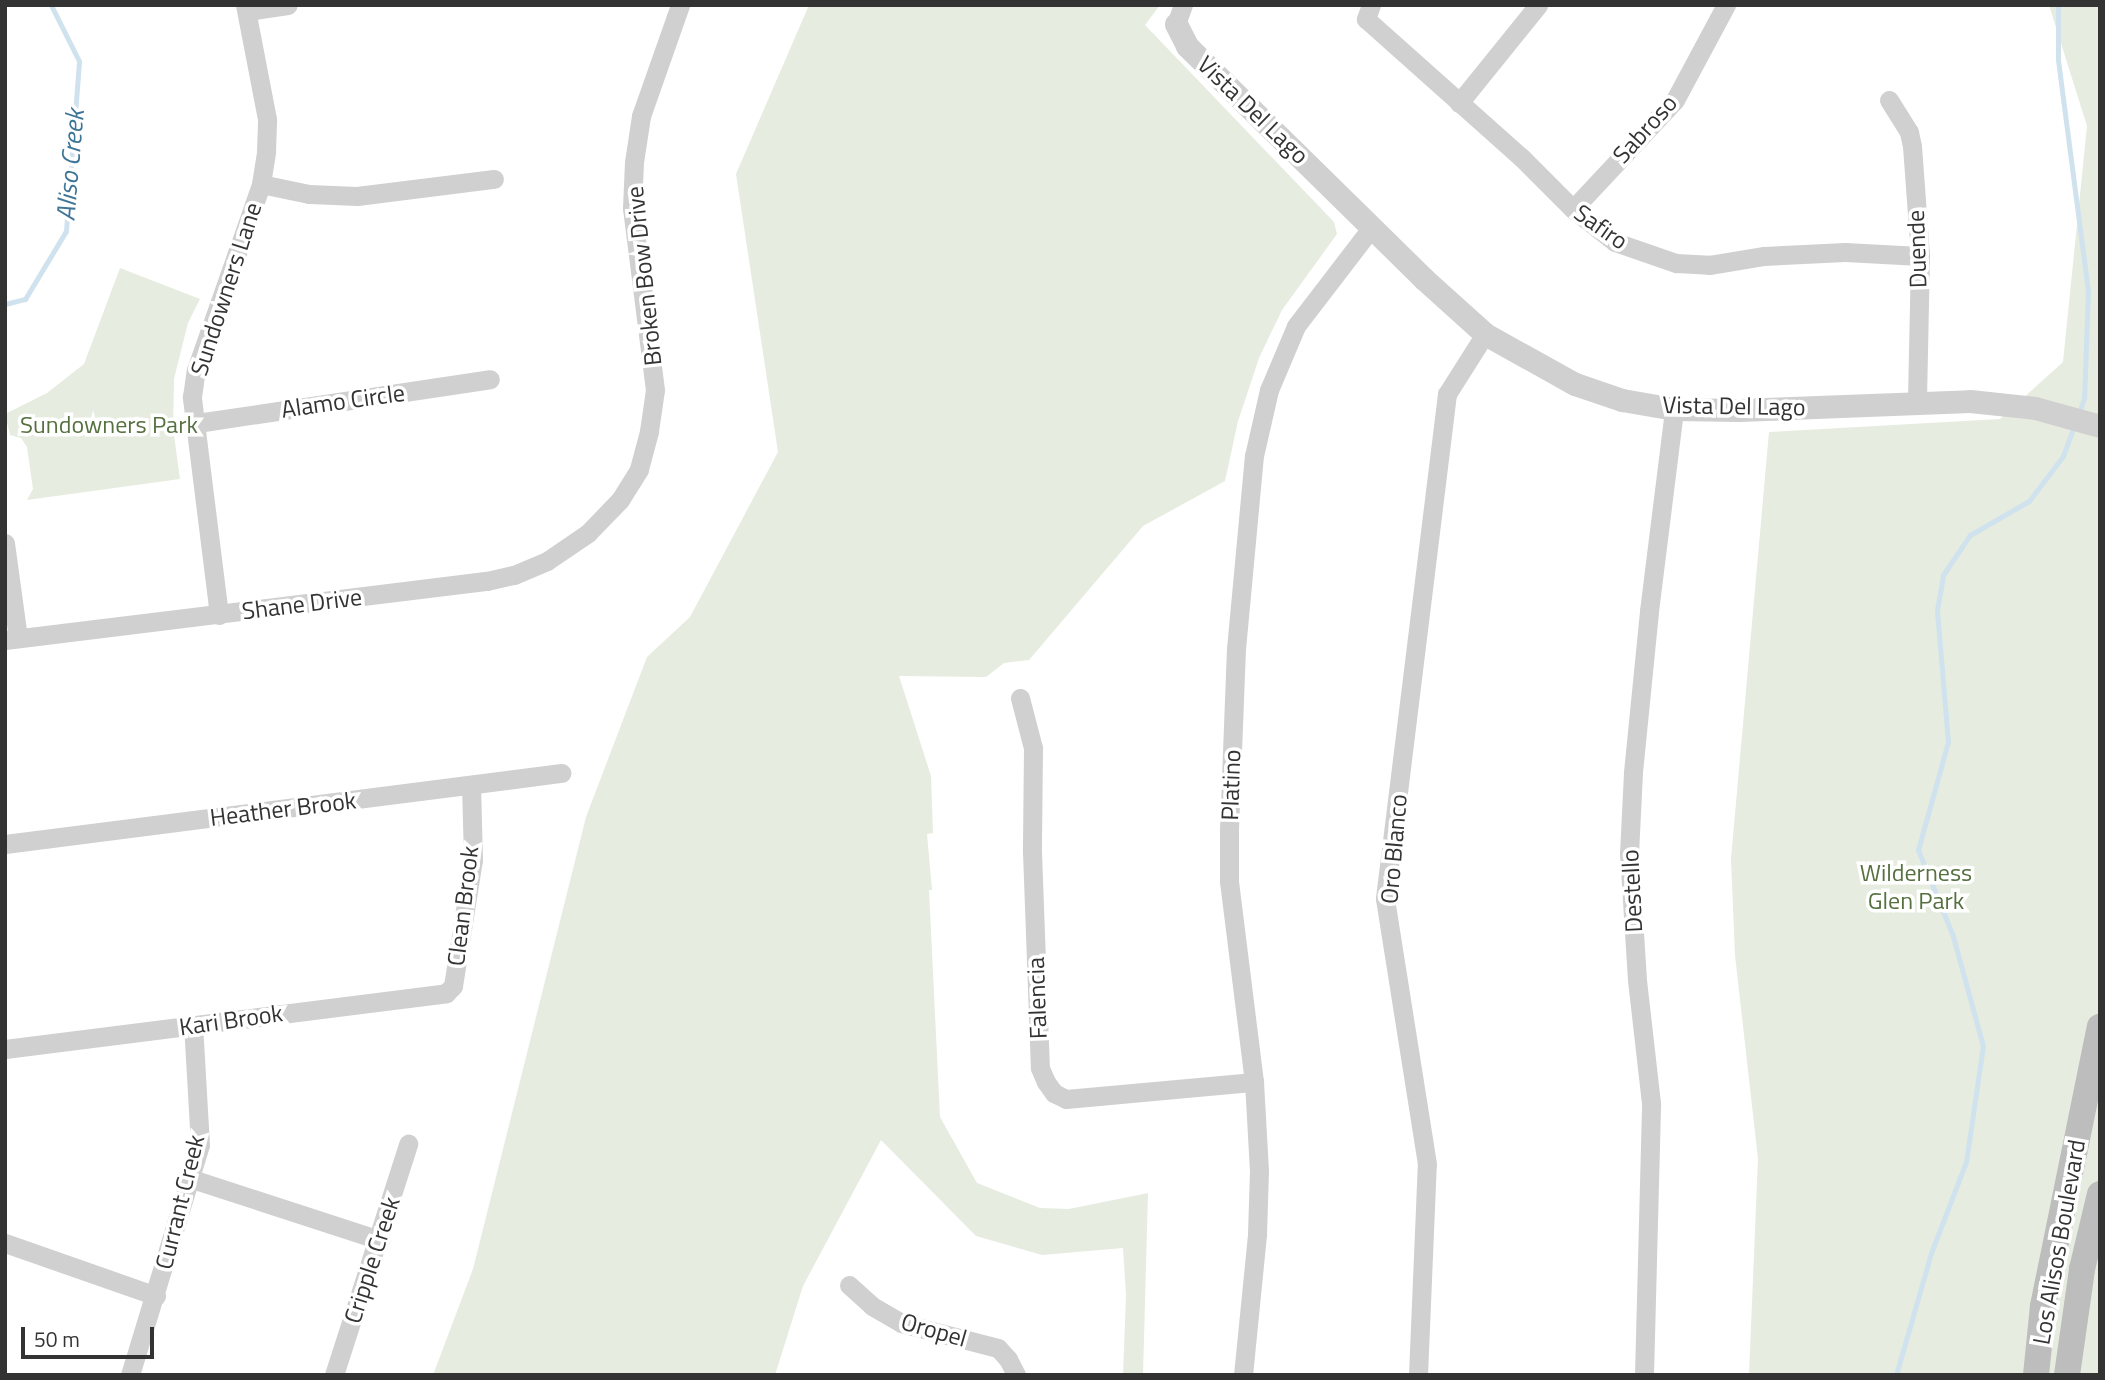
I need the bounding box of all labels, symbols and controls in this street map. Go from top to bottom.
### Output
street label: Vista Del Lago [1192,50,1314,170]
street label: Sabroso [1607,89,1683,169]
water label: Aliso Creek [50,108,90,222]
street label: Broken Bow Drive [620,185,668,367]
street label: Safiro [1569,198,1633,256]
street label: Sundowners Lane [184,199,268,379]
street label: Duende [1901,209,1933,289]
street label: Alamo Circle [279,378,407,424]
street label: Vista Del Lago [1662,390,1806,422]
park label: Sundowners Park [20,411,198,439]
street label: Shane Drive [240,582,364,626]
street label: Platino [1215,749,1247,821]
street label: Heather Brook [208,786,358,832]
street label: Oro Blanco [1375,793,1413,905]
street label: Clean Brook [441,844,485,968]
street label: Destello [1615,849,1649,933]
park label: Wilderness Glen Park [1860,859,1972,915]
street label: Falencia [1021,956,1053,1040]
street label: Kari Brook [177,998,285,1042]
street label: Currant Creek [149,1132,211,1272]
street label: Los Alisos Boulevard [2027,1137,2091,1347]
street label: Cripple Creek [338,1193,406,1327]
street label: Oropel [898,1307,970,1353]
scale bar [24,1314,158,1358]
text: 50 m [34,1323,80,1355]

